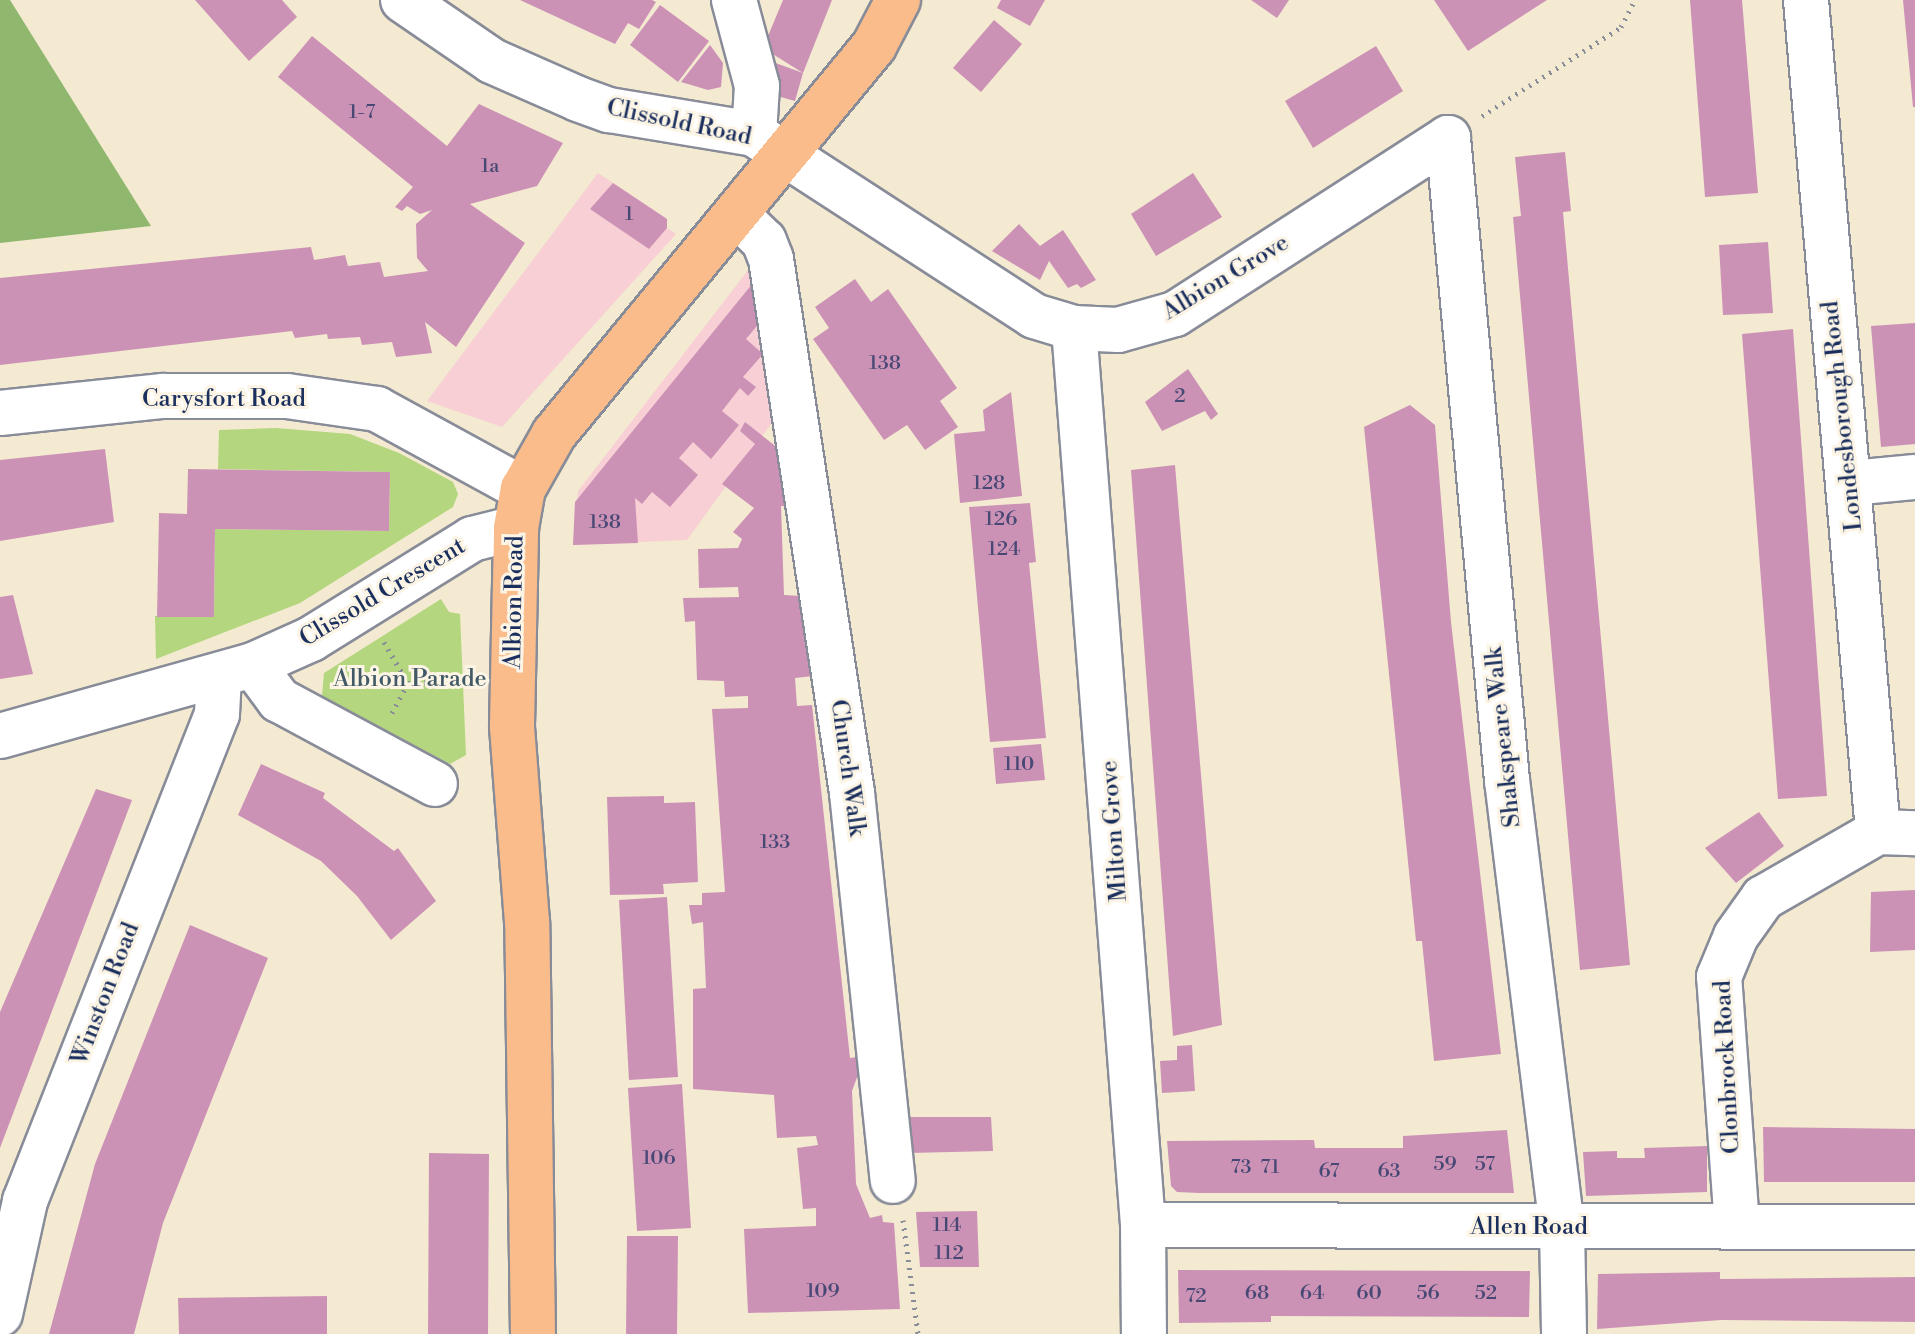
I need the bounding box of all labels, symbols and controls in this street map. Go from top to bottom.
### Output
street label: Clissold Road [604,94,754,152]
house number: 1-7 [349,100,375,124]
house number: 1a [481,154,499,178]
house number: 1 [625,202,633,226]
street label: Albion Grove [1158,229,1294,327]
street label: Londesborough Road [1817,299,1869,533]
house number: 138 [869,351,901,375]
house number: 2 [1174,384,1186,408]
street label: Carysfort Road [142,386,306,414]
house number: 128 [973,471,1005,495]
house number: 126 [985,507,1017,531]
house number: 138 [589,510,621,534]
street label: Clissold Crescent [295,532,471,654]
street label: Albion Road [499,535,531,669]
house number: 124 [988,537,1020,561]
street label: Shakspeare Walk [1480,645,1528,829]
park label: Albion Parade [333,666,487,694]
street label: Church Walk [823,698,871,838]
house number: 110 [1004,752,1034,776]
street label: Milton Grove [1096,759,1134,903]
house number: 133 [760,830,790,854]
street label: Winston Road [66,919,146,1069]
street label: Clonbrock Road [1709,979,1747,1155]
house number: 106 [642,1146,676,1170]
house number: 59 [1433,1152,1457,1176]
house number: 57 [1475,1152,1495,1176]
house number: 73 [1231,1155,1251,1179]
house number: 71 [1260,1155,1280,1179]
house number: 67 [1318,1159,1340,1183]
house number: 63 [1377,1159,1401,1183]
house number: 114 [933,1213,961,1237]
street label: Allen Road [1470,1214,1588,1242]
house number: 112 [934,1241,964,1265]
house number: 109 [806,1279,840,1303]
house number: 68 [1245,1281,1269,1305]
house number: 64 [1300,1281,1324,1305]
house number: 60 [1356,1281,1382,1305]
house number: 56 [1416,1281,1440,1305]
house number: 52 [1475,1281,1497,1305]
house number: 72 [1185,1284,1207,1308]

